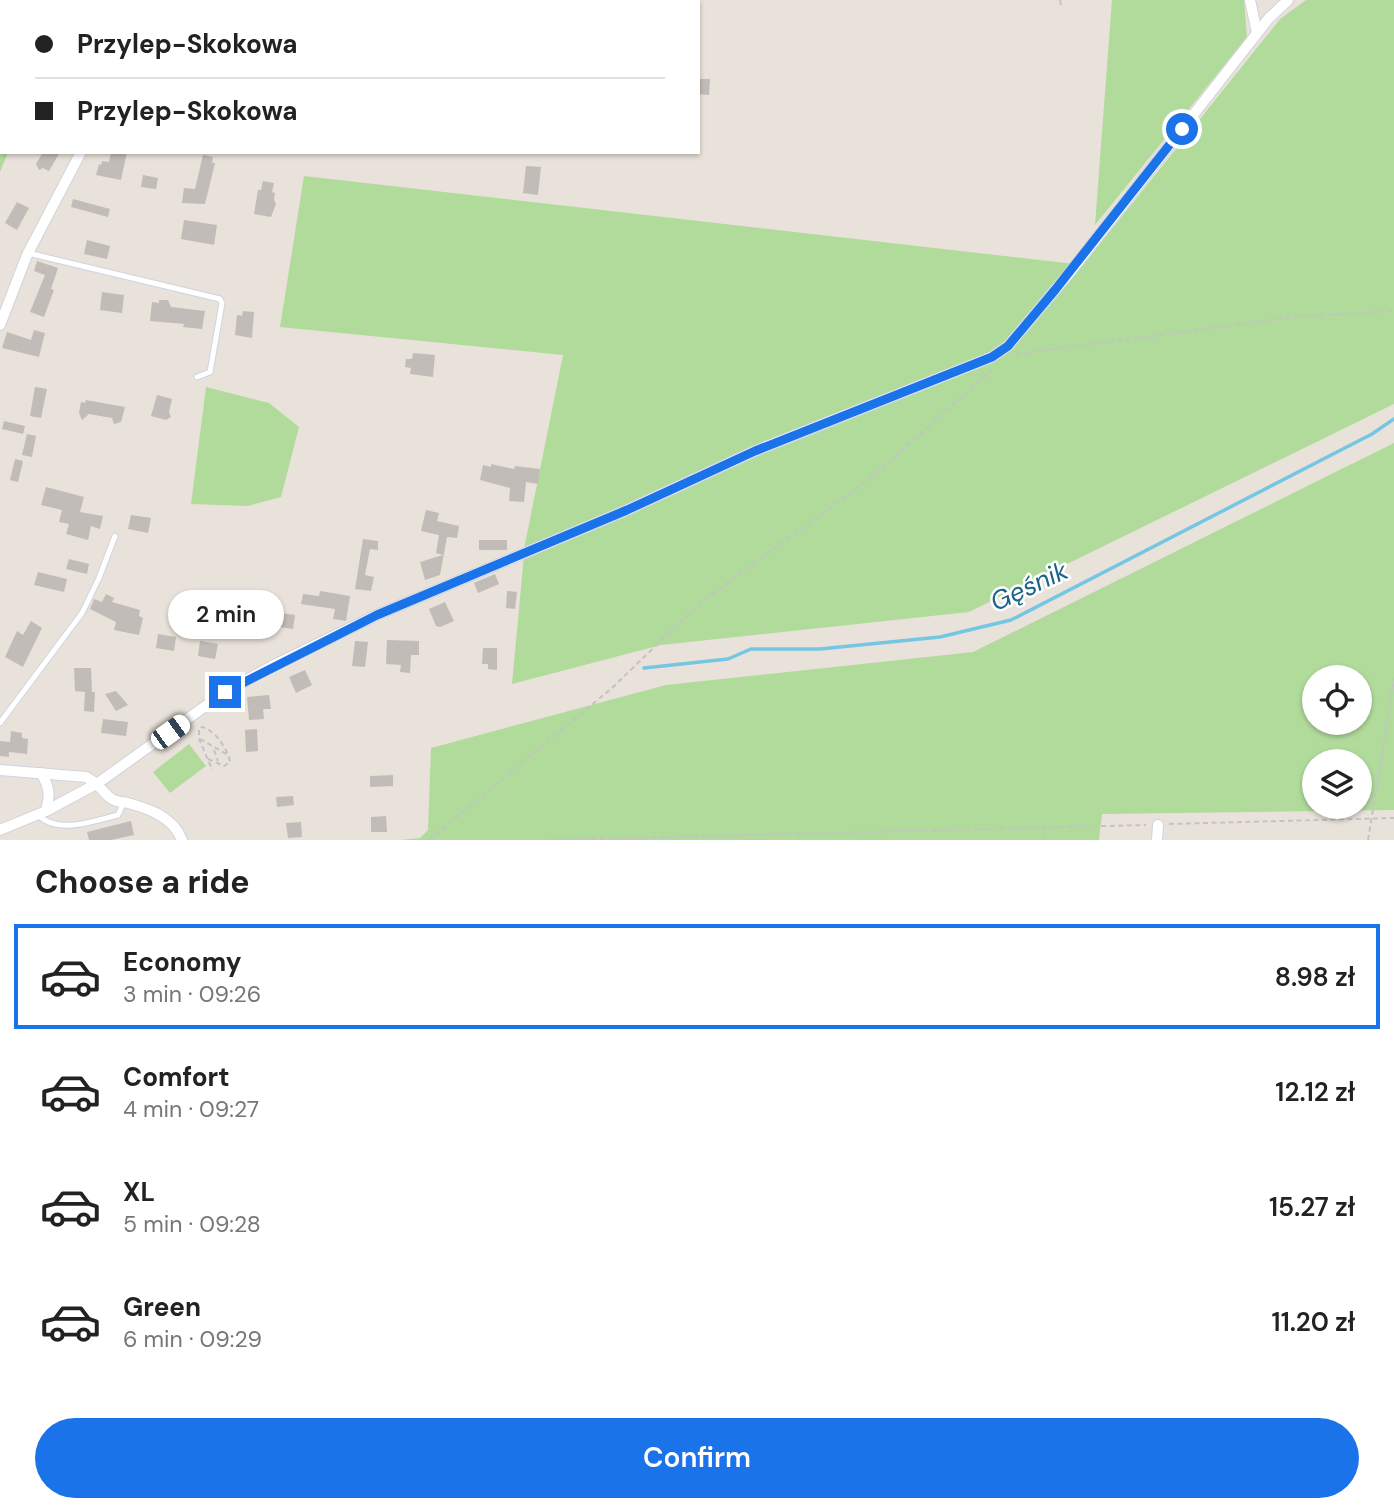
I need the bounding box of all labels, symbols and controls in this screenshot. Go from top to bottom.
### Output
text: Przylep-Skokowa [77,27,297,61]
text: Przylep-Skokowa [77,94,297,128]
route start [1166,113,1198,145]
water label: Gęśnik [985,553,1074,619]
callout: 2 min [167,590,283,640]
text: 2 min [196,599,256,629]
map controls [1302,665,1372,819]
button: locate [1302,665,1372,735]
route end [209,676,241,708]
car [147,711,194,753]
button: layers [1302,749,1372,819]
text: Choose a ride [35,861,250,903]
icon: car [39,945,102,1008]
text: Economy [123,945,241,979]
text: 8.98 zł [1275,960,1355,994]
text: 3 min · 09:26 [123,979,261,1009]
icon: car [39,1060,102,1123]
text: Comfort [123,1060,229,1094]
text: 12.12 zł [1275,1075,1355,1109]
text: 4 min · 09:27 [123,1094,259,1124]
icon: car [39,1175,102,1238]
text: XL [123,1175,155,1209]
text: 15.27 zł [1269,1190,1355,1224]
text: 5 min · 09:28 [123,1209,261,1239]
icon: car [39,1290,102,1353]
text: Green [123,1290,201,1324]
text: 11.20 zł [1272,1305,1355,1339]
text: 6 min · 09:29 [123,1324,262,1354]
button: Confirm [35,1418,1359,1498]

